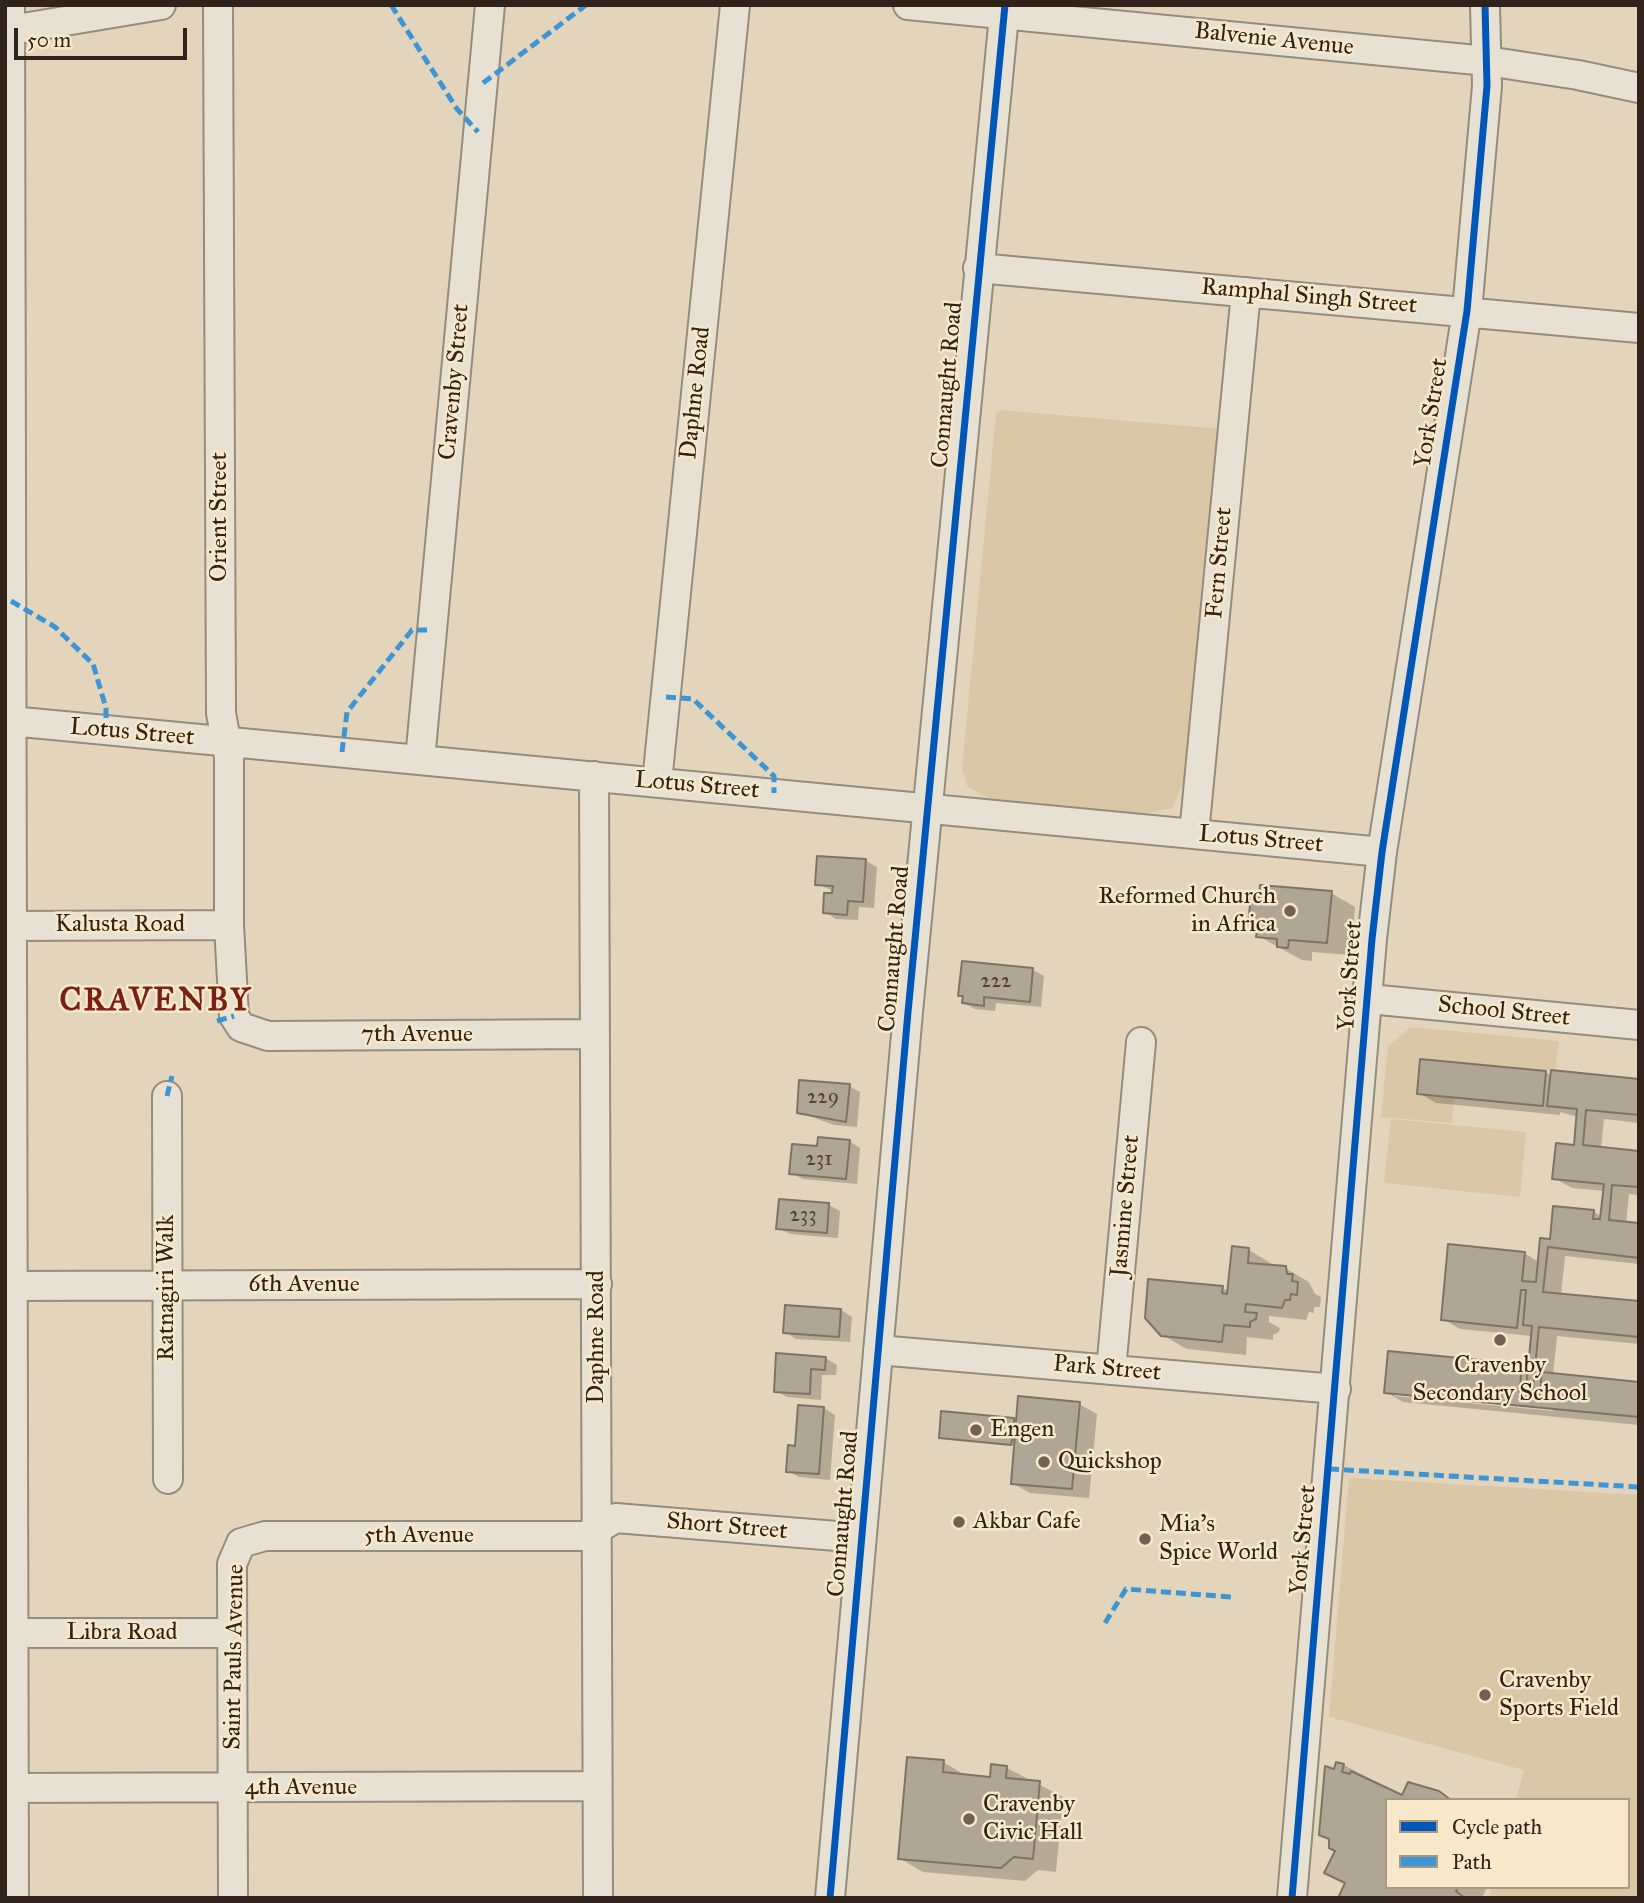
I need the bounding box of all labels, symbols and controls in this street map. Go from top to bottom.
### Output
scale bar [18,14,191,58]
street label: Balvenie Avenue [1193,17,1355,63]
text: 50 m [27,27,71,53]
street label: Ramphal Singh Street [1200,273,1418,321]
street label: Connaught Road [926,301,970,469]
street label: Cravenby Street [434,303,476,461]
street label: Daphne Road [675,325,717,461]
street label: York Street [1409,356,1455,470]
street label: Orient Street [206,452,234,582]
street label: Fern Street [1201,506,1239,620]
street label: Lotus Street [69,713,195,753]
street label: Lotus Street [634,766,760,806]
street label: Lotus Street [1198,820,1324,860]
street label: Connaught Road [873,865,917,1033]
place label: Reformed Church in Africa [1098,883,1276,939]
marker: Reformed Church in Africa [1282,903,1298,919]
street label: Kalusta Road [55,911,185,939]
street label: York Street [1333,920,1369,1032]
house number: 222 [981,969,1011,995]
district label: CRAVENBY [61,983,251,1021]
street label: School Street [1436,991,1572,1033]
street label: 7th Avenue [361,1021,473,1049]
house number: 229 [807,1085,839,1111]
street label: Jasmine Street [1105,1134,1147,1278]
house number: 231 [805,1147,833,1173]
house number: 233 [789,1203,817,1229]
street label: Ratnagiri Walk [153,1215,181,1361]
street label: Daphne Road [583,1270,611,1404]
street label: 6th Avenue [248,1271,360,1299]
marker: Cravenby Secondary School [1492,1332,1508,1348]
street label: Park Street [1052,1350,1162,1388]
place label: Cravenby Secondary School [1413,1352,1587,1408]
place label: Engen [990,1416,1054,1444]
marker: Engen [968,1422,984,1438]
street label: Connaught Road [822,1430,866,1598]
place label: Quickshop [1058,1448,1162,1476]
marker: Quickshop [1036,1454,1052,1470]
street label: York Street [1285,1484,1323,1596]
street label: Short Street [665,1507,789,1547]
place label: Akbar Cafe [973,1508,1081,1536]
place label: Mia's Spice World [1159,1511,1278,1567]
marker: Akbar Cafe [951,1514,967,1530]
street label: 5th Avenue [364,1522,474,1550]
marker: Mia's Spice World [1137,1531,1153,1547]
street label: Saint Pauls Avenue [219,1564,251,1750]
street label: Libra Road [66,1619,178,1647]
place label: Cravenby Sports Field [1499,1667,1619,1723]
marker: Cravenby Sports Field [1477,1687,1493,1703]
street label: 4th Avenue [245,1774,357,1802]
place label: Cravenby Civic Hall [983,1791,1083,1847]
legend [1385,1798,1630,1889]
marker: Cravenby Civic Hall [961,1811,977,1827]
text: Cycle path [1452,1814,1542,1840]
text: Path [1452,1849,1492,1875]

